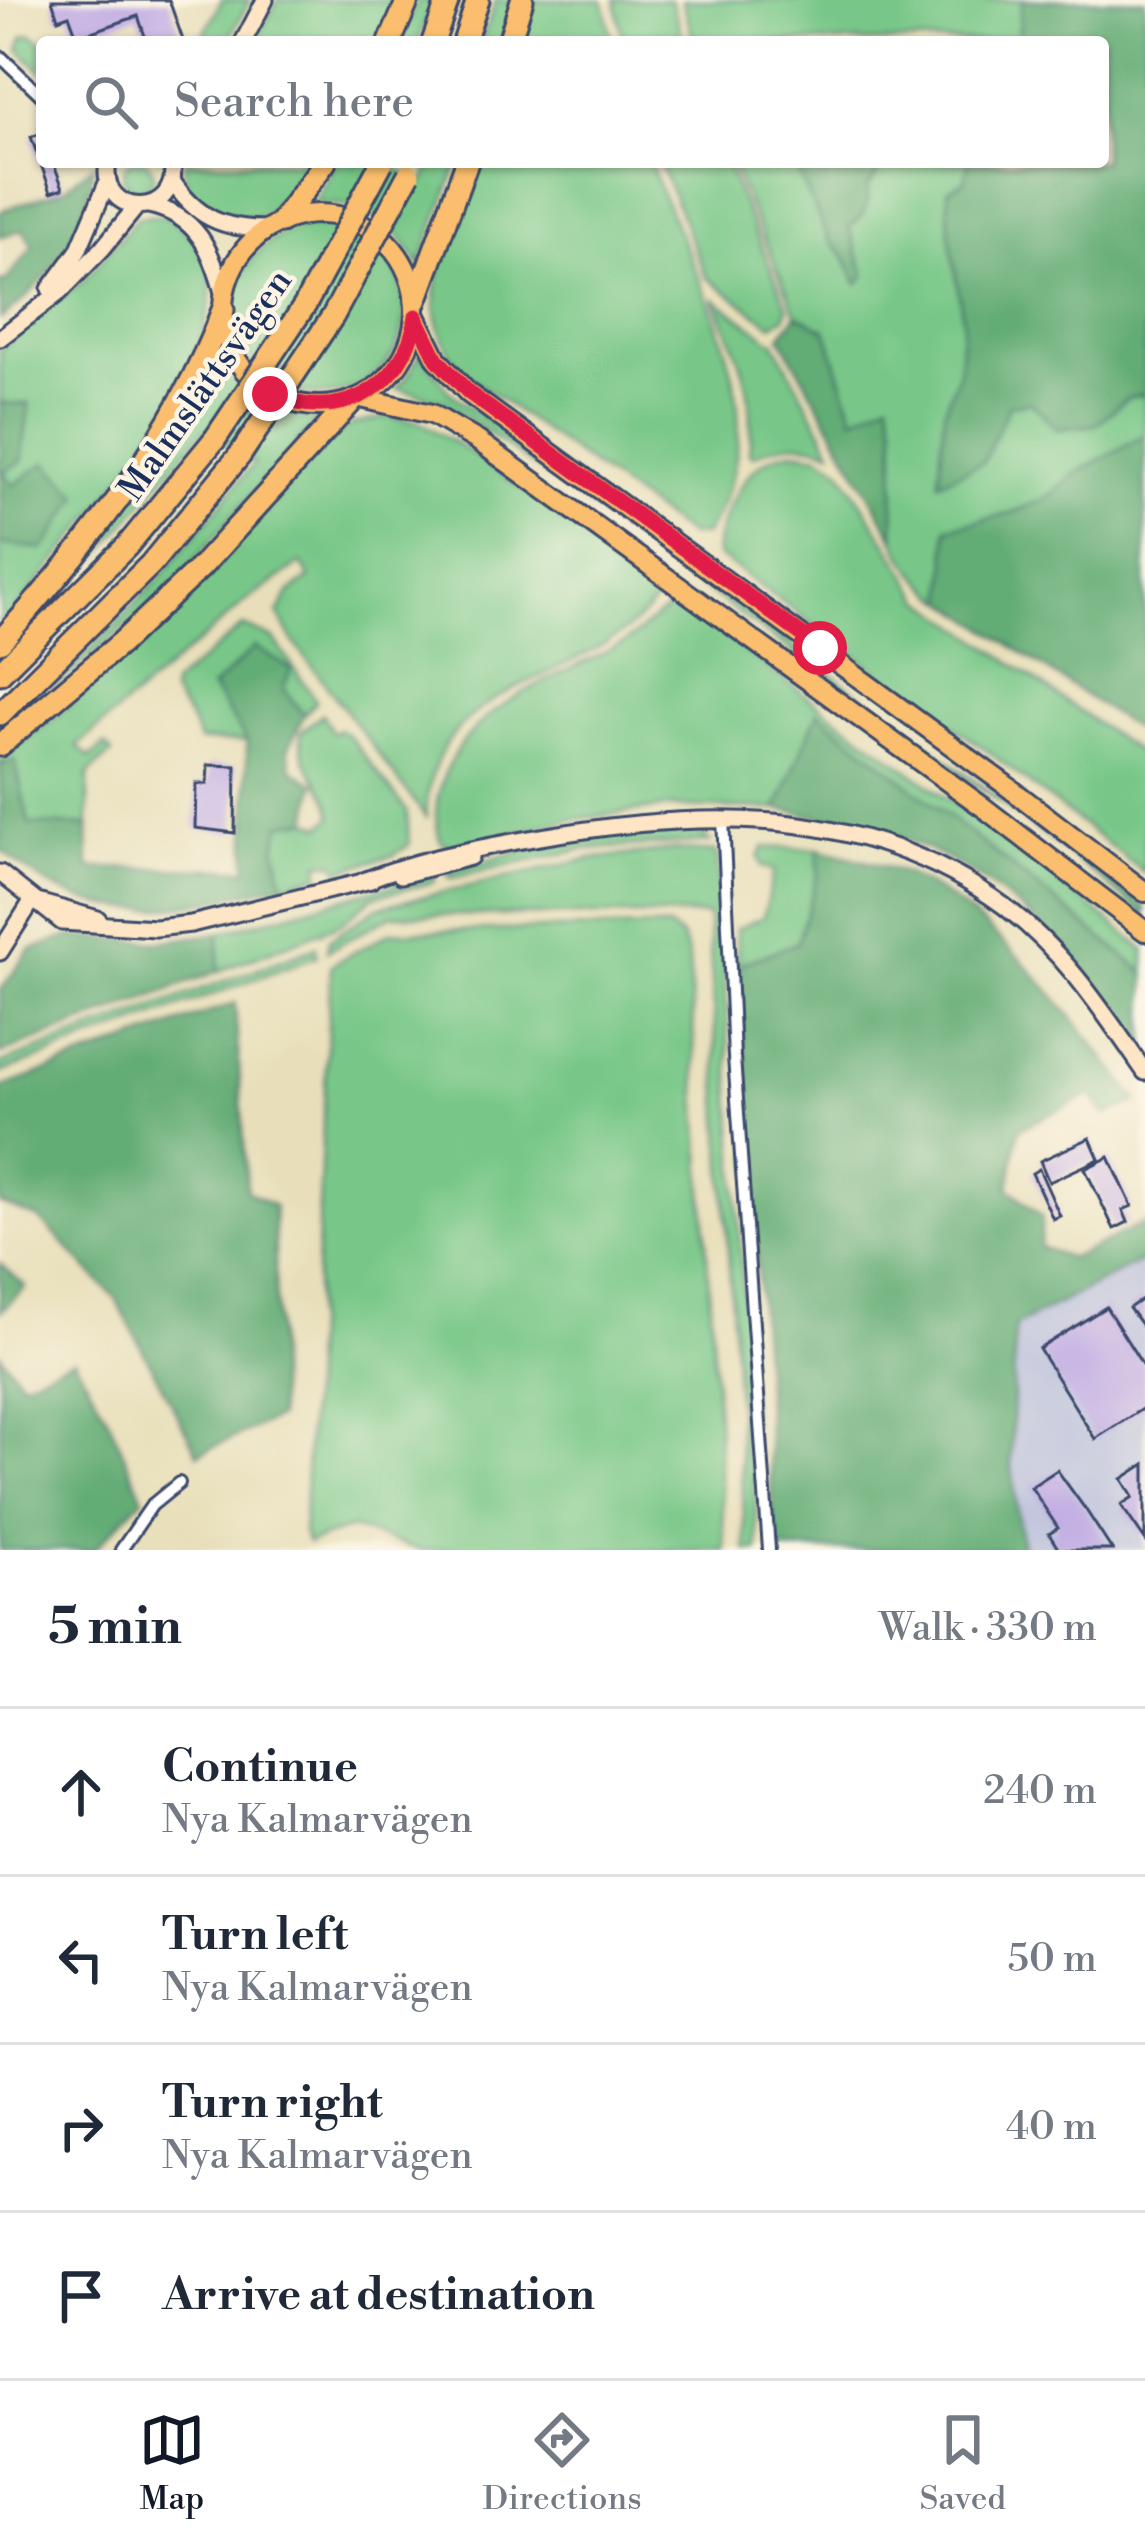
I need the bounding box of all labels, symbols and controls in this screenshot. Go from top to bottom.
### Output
search box [36,36,1109,168]
icon: search [78,69,144,135]
text: Search here [174,74,414,131]
street label: Malmslättsvägen [109,261,303,510]
route end [243,367,297,421]
route start [793,621,847,675]
text: 5 min [48,1596,182,1660]
text: Walk · 330 m [879,1604,1097,1653]
text: Continue [162,1739,358,1796]
icon: ahead [48,1759,114,1825]
text: 240 m [983,1767,1097,1816]
text: Nya Kalmarvägen [162,1796,473,1845]
text: Turn left [162,1907,348,1964]
icon: left [48,1927,114,1993]
text: 50 m [1007,1935,1097,1984]
text: Nya Kalmarvägen [162,1964,473,2013]
text: Turn right [162,2075,383,2132]
icon: right [48,2095,114,2161]
text: 40 m [1006,2103,1097,2152]
text: Nya Kalmarvägen [162,2132,473,2181]
icon: arrive [48,2263,114,2329]
text: Arrive at destination [162,2267,595,2324]
tab: Map [139,2407,205,2520]
tab: Directions [483,2407,642,2520]
tab: Saved [919,2407,1006,2520]

